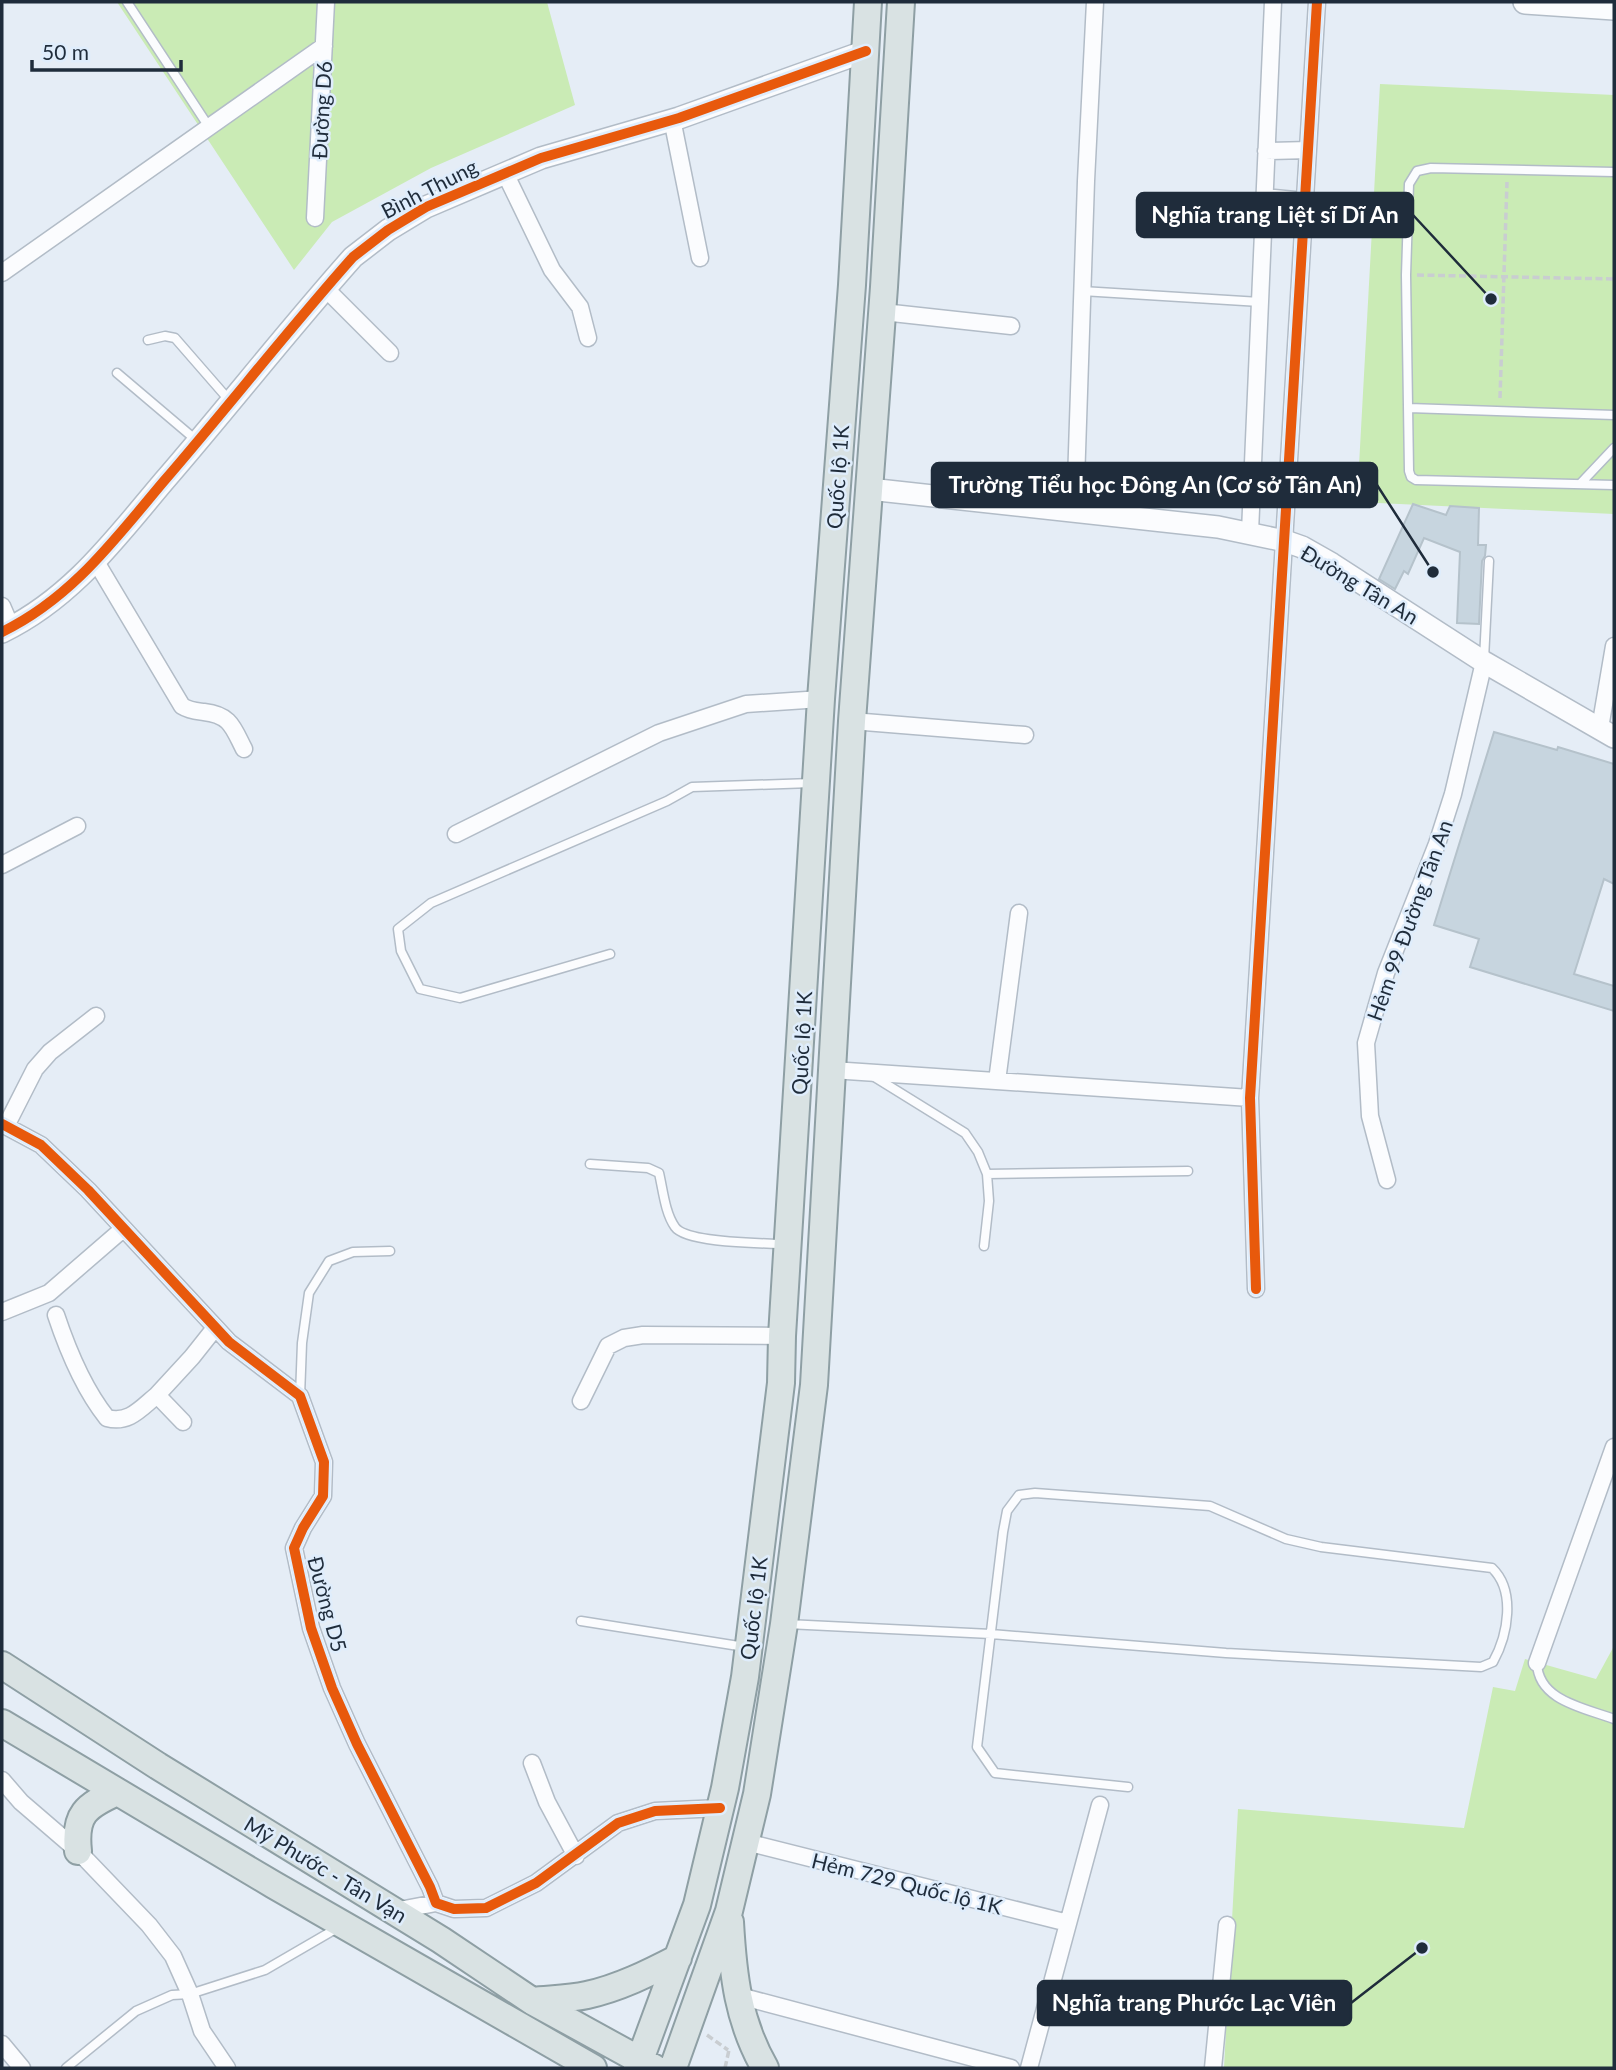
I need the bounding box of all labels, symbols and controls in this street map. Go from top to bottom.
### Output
scale bar [32,28,180,72]
text: 50 m [42,39,89,64]
street label: Đường D6 [306,60,336,160]
street label: Bình Thung [377,153,481,223]
callout: Nghĩa trang Liệt sĩ Dĩ An [1137,193,1413,237]
text: Nghĩa trang Liệt sĩ Dĩ An [1151,200,1399,228]
street label: Quốc lộ 1K [821,424,853,530]
callout: Trường Tiểu học Đông An (Cơ sở Tân An) [932,463,1377,507]
text: Trường Tiểu học Đông An (Cơ sở Tân An) [949,470,1362,498]
street label: Đường Tân An [1297,539,1423,629]
street label: Hẻm 99 Đường Tân An [1361,816,1457,1024]
street label: Quốc lộ 1K [786,990,816,1096]
street label: Đường D5 [303,1553,353,1655]
street label: Quốc lộ 1K [734,1555,772,1661]
street label: Mỹ Phước - Tân Vạn [240,1811,412,1927]
street label: Hẻm 729 Quốc lộ 1K [809,1847,1005,1919]
callout: Nghĩa trang Phước Lạc Viên [1038,1981,1351,2025]
text: Nghĩa trang Phước Lạc Viên [1052,1988,1336,2016]

